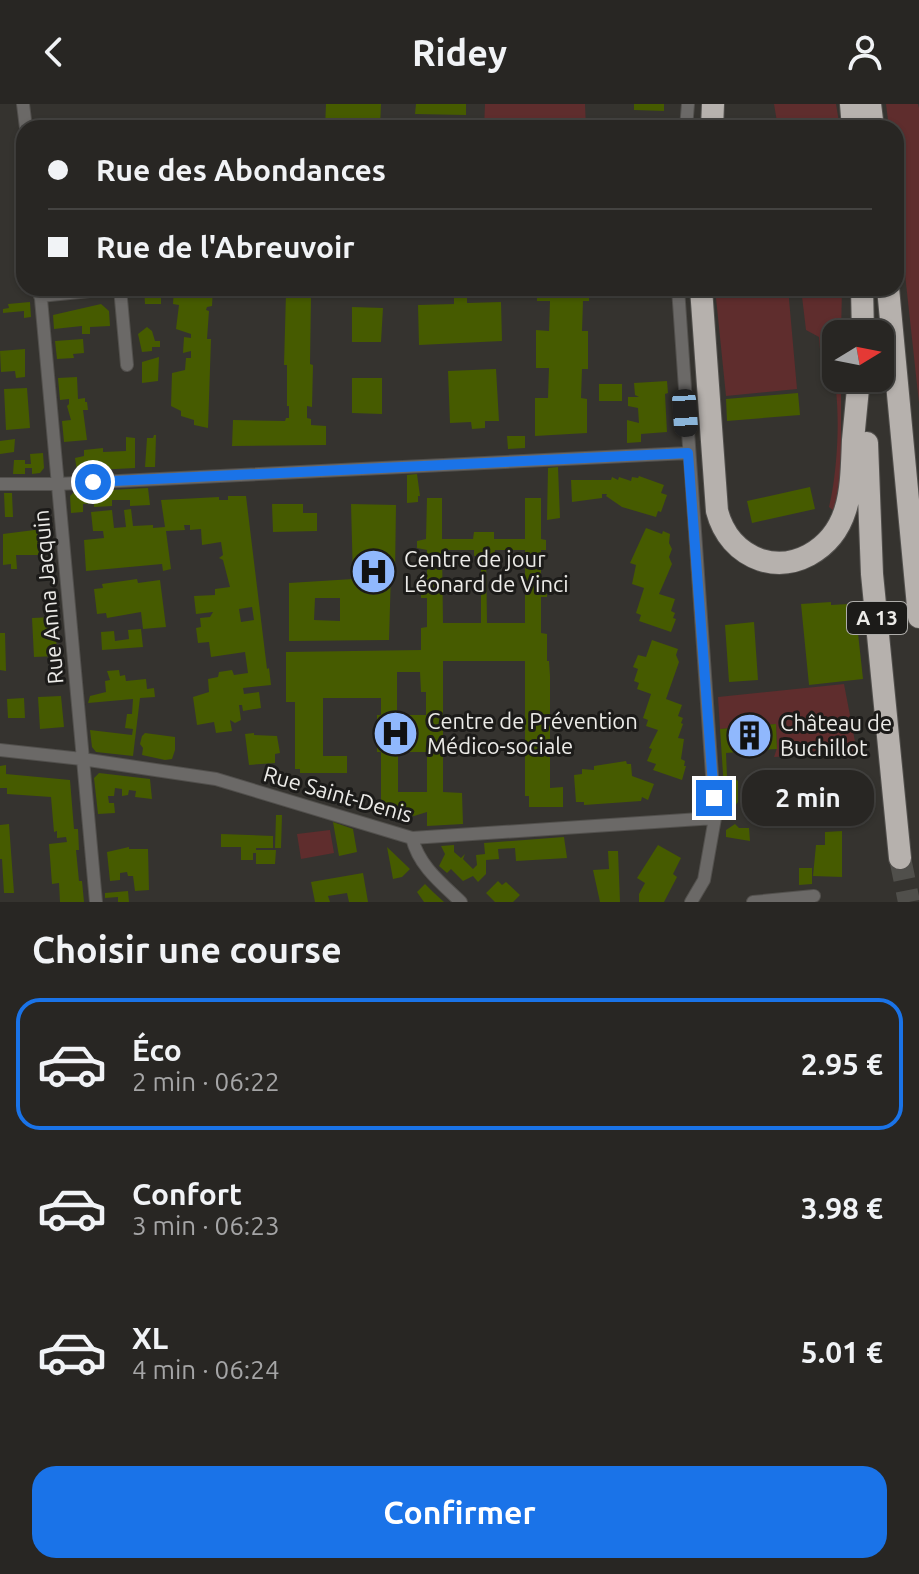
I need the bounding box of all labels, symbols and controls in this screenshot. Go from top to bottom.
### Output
icon: back [32,30,76,74]
icon: person [843,30,887,74]
text: Ridey [412,32,507,73]
text: Rue des Abondances [96,153,386,187]
text: Rue de l'Abreuvoir [96,230,355,264]
north arrow [822,320,894,392]
map controls [822,320,894,392]
car [671,388,699,438]
route start [75,464,111,500]
street label: Rue Anna Jacquin [27,509,68,685]
place label: Centre de jour Léonard de Vinci [404,546,569,596]
hospital icon: Centre de jour Léonard de Vinci [349,548,397,596]
road number: A 13 [847,602,907,634]
place label: Centre de Prévention Médico-sociale [427,708,638,758]
hospital icon: Centre de Prévention Médico-sociale [372,710,420,758]
place label: Château de Buchillot [780,710,892,760]
building icon: Château de Buchillot [725,712,773,760]
street label: Rue Saint-Denis [261,760,415,827]
callout: 2 min [742,770,874,826]
route end [696,780,732,816]
text: 2 min [775,783,841,812]
text: Choisir une course [32,929,342,970]
icon: car [36,1028,108,1100]
text: Éco [132,1033,182,1067]
text: 2.95 € [801,1047,883,1081]
text: 2 min · 06:22 [132,1067,280,1096]
icon: car [36,1172,108,1244]
text: Confort [132,1177,242,1211]
text: 3.98 € [801,1191,883,1225]
text: 3 min · 06:23 [132,1211,280,1240]
icon: car [36,1316,108,1388]
text: XL [132,1321,168,1355]
text: 5.01 € [801,1335,883,1369]
text: 4 min · 06:24 [132,1355,280,1384]
button: Confirmer [32,1466,887,1558]

